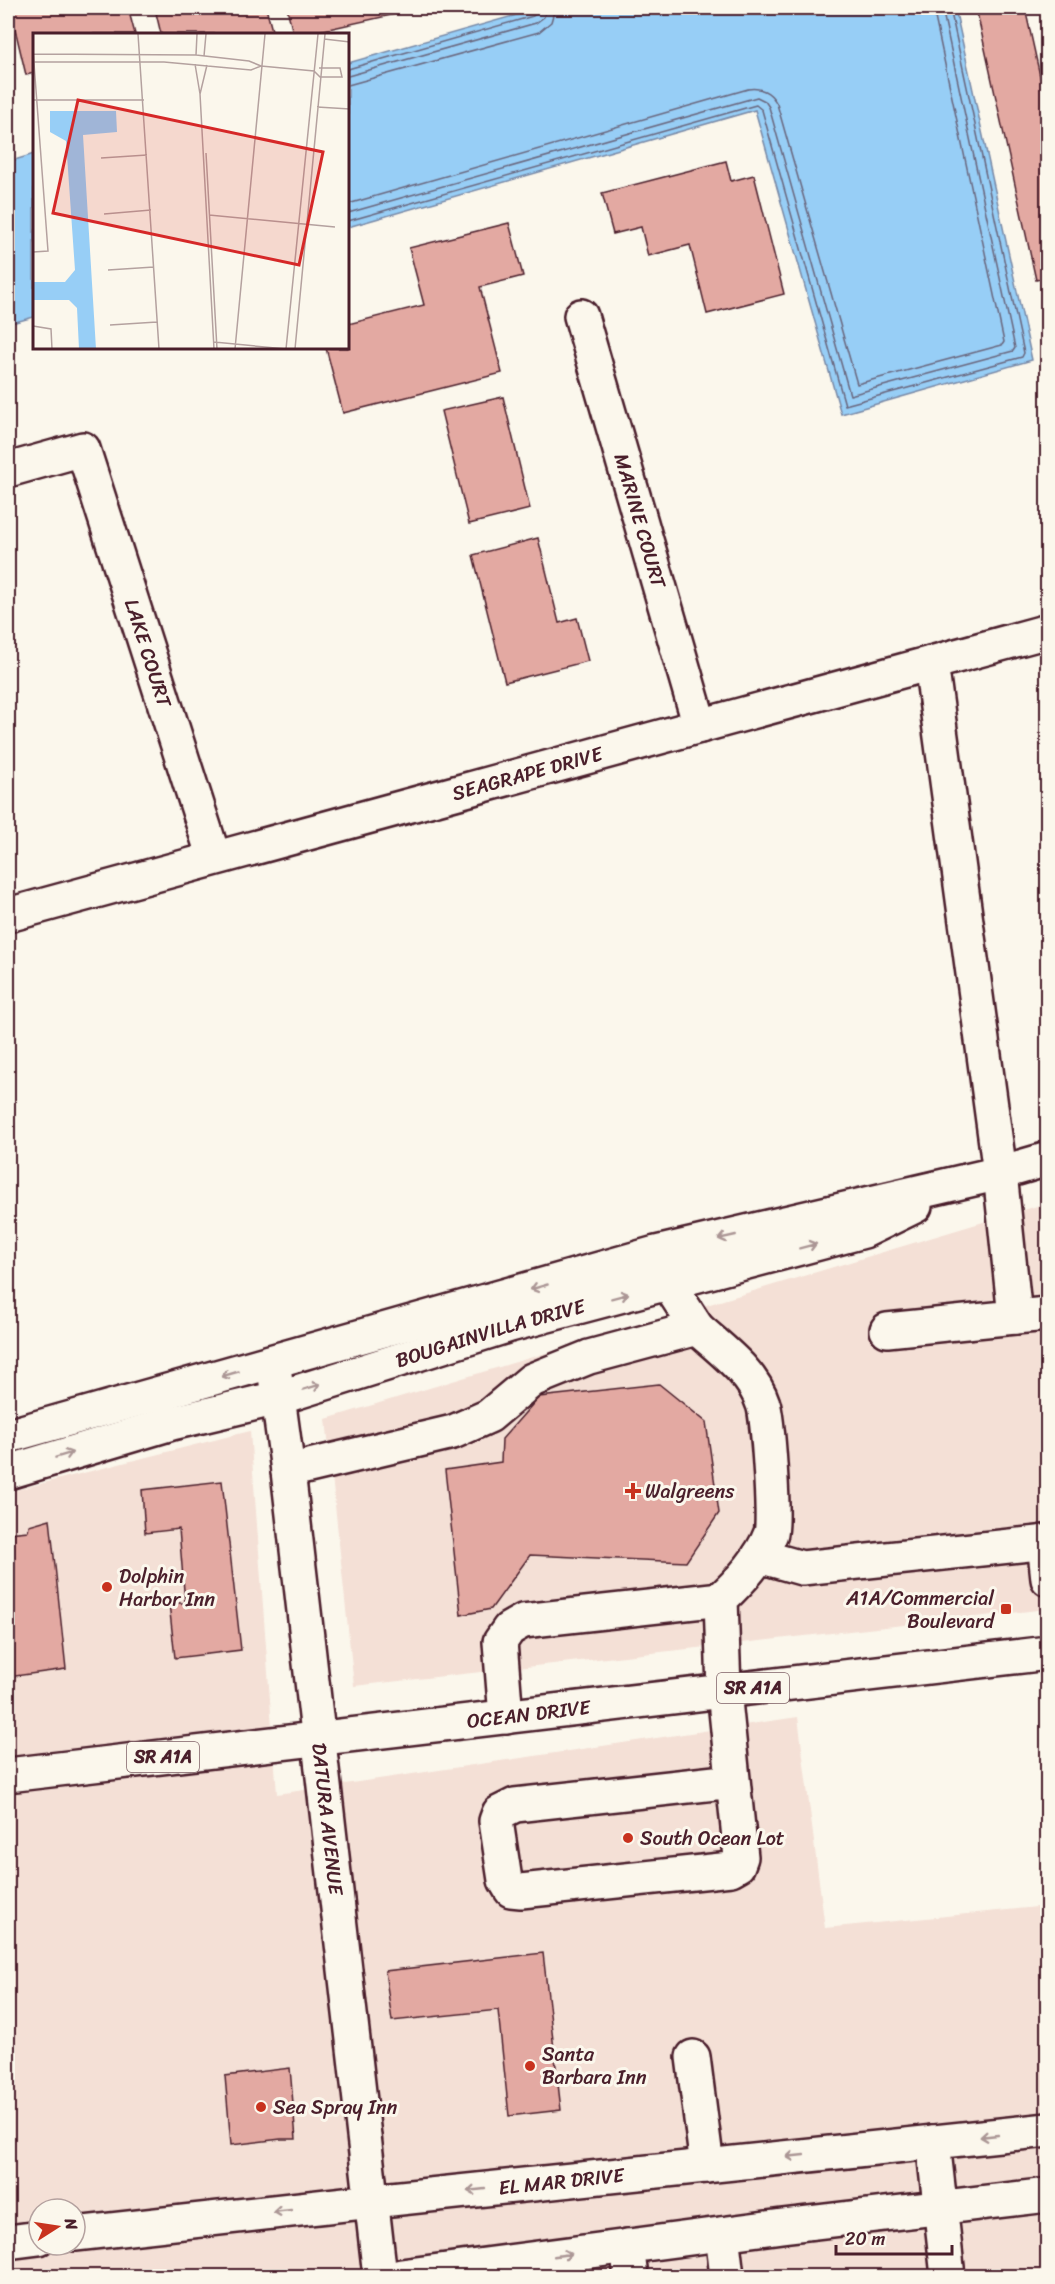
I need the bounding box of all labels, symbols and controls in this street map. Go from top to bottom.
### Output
inset map [33,33,350,350]
street label: MARINE COURT [604,449,677,593]
street label: LAKE COURT [115,594,182,713]
street label: SEAGRAPE DRIVE [448,736,608,811]
one-way arrow [718,1231,737,1243]
one-way arrow [799,1240,818,1251]
one-way arrow [530,1282,549,1293]
street label: BOUGAINVILLA DRIVE [391,1288,590,1377]
one-way arrow [610,1290,629,1301]
one-way arrow [221,1369,240,1381]
one-way arrow [302,1381,321,1392]
one-way arrow [54,1449,73,1460]
place label: Walgreens [645,1474,735,1509]
marker: Walgreens [626,1484,640,1498]
place label: Dolphin Harbor Inn [119,1559,215,1617]
marker: Dolphin Harbor Inn [100,1580,114,1594]
place label: A1A/Commercial Boulevard [845,1581,995,1639]
marker: A1A/Commercial Boulevard [999,1602,1013,1616]
road number: SR A1A [717,1673,789,1703]
street label: OCEAN DRIVE [465,1689,594,1739]
street label: DATURA AVENUE [302,1741,354,1899]
road number: SR A1A [127,1742,199,1772]
place label: South Ocean Lot [640,1821,785,1856]
marker: South Ocean Lot [621,1831,635,1845]
place label: Santa Barbara Inn [542,2037,647,2095]
marker: Santa Barbara Inn [523,2059,537,2073]
place label: Sea Spray Inn [273,2090,398,2125]
marker: Sea Spray Inn [254,2100,268,2114]
one-way arrow [980,2131,1000,2142]
one-way arrow [786,2151,806,2162]
street label: EL MAR DRIVE [497,2157,628,2205]
one-way arrow [467,2185,487,2196]
north arrow [27,2197,87,2257]
one-way arrow [273,2206,293,2217]
text: N [56,2215,87,2233]
scale bar [836,2218,952,2256]
text: 20 m [845,2223,885,2255]
one-way arrow [553,2249,573,2260]

